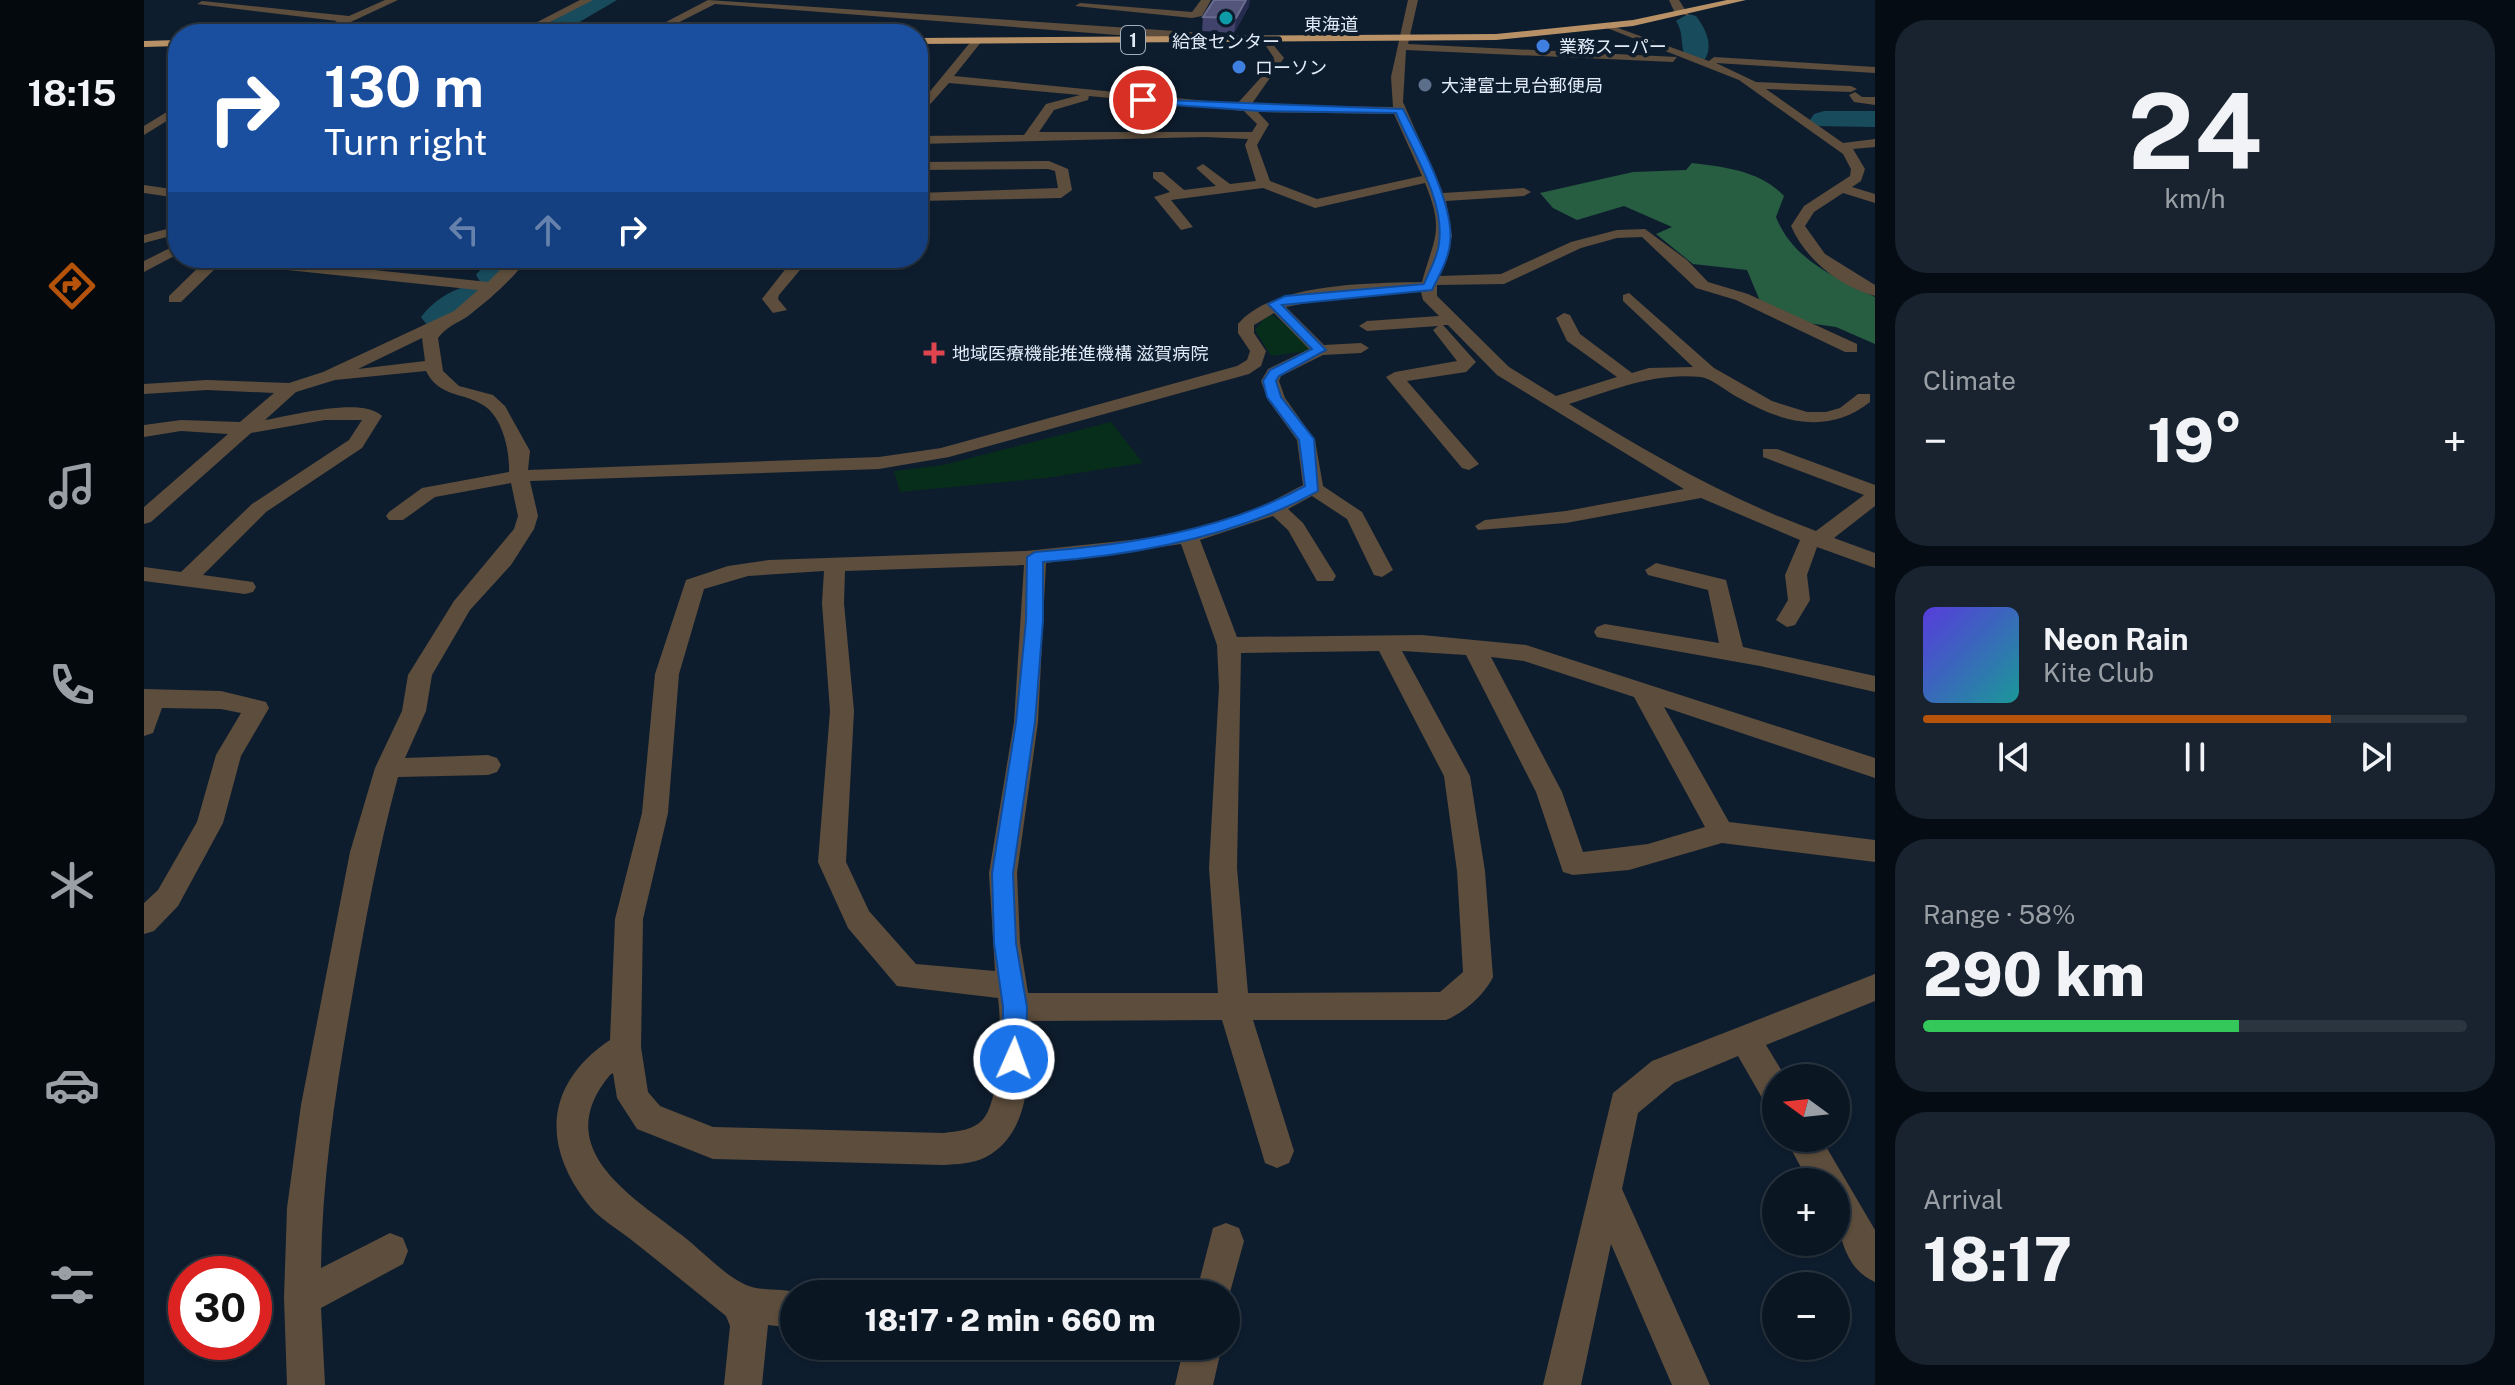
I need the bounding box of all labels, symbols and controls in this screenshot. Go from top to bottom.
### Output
marker: 給食センター [1217,9,1235,27]
street label: 東海道 [1304,14,1358,35]
road number: 1 [1121,26,1145,54]
place label: 給食センター [1172,31,1280,52]
place label: 業務スーパー [1559,36,1667,57]
marker: 業務スーパー [1534,37,1552,55]
text: 130 m [324,54,484,120]
icon: right [192,56,296,160]
place label: ローソン [1255,57,1327,78]
marker: ローソン [1230,58,1248,76]
pin [1109,66,1177,134]
text: 24 [2128,70,2262,192]
text: 18:15 [28,72,116,114]
place label: 大津富士見台郵便局 [1441,75,1603,96]
marker: 大津富士見台郵便局 [1416,76,1434,94]
icon: arrive [1121,78,1165,122]
text: Turn right [324,121,487,163]
text: km/h [2164,183,2226,214]
icon: left [442,208,486,252]
icon: ahead [526,208,570,252]
icon: right [610,208,654,252]
icon: directions [44,258,100,314]
marker: 地域医療機能推進機構 滋賀病院 [923,342,945,364]
place label: 地域医療機能推進機構 滋賀病院 [952,343,1208,364]
text: Climate [1923,365,2016,396]
text: 19° [2147,405,2243,476]
text: − [1923,415,1947,467]
text: + [2443,415,2467,467]
icon: music [44,458,100,514]
text: Neon Rain [2043,621,2189,657]
icon: phone [44,657,100,713]
text: Kite Club [2043,657,2154,688]
icon: previous [1992,735,2036,779]
icon: pause [2173,735,2217,779]
icon: next [2354,735,2398,779]
icon: climate [44,857,100,913]
text: Range · 58% [1923,899,2075,930]
text: 290 km [1923,939,2145,1010]
position arrow [972,1017,1056,1101]
icon: car [44,1057,100,1113]
north arrow [1762,1064,1850,1152]
map controls [1762,1064,1850,1360]
button: + [1762,1168,1850,1256]
text: Arrival [1923,1184,2003,1215]
text: 18:17 [1923,1224,2072,1295]
speed limit sign: 30 [168,1256,272,1360]
icon: filters [44,1257,100,1313]
button: − [1762,1272,1850,1360]
text: 18:17 · 2 min · 660 m [865,1302,1155,1338]

